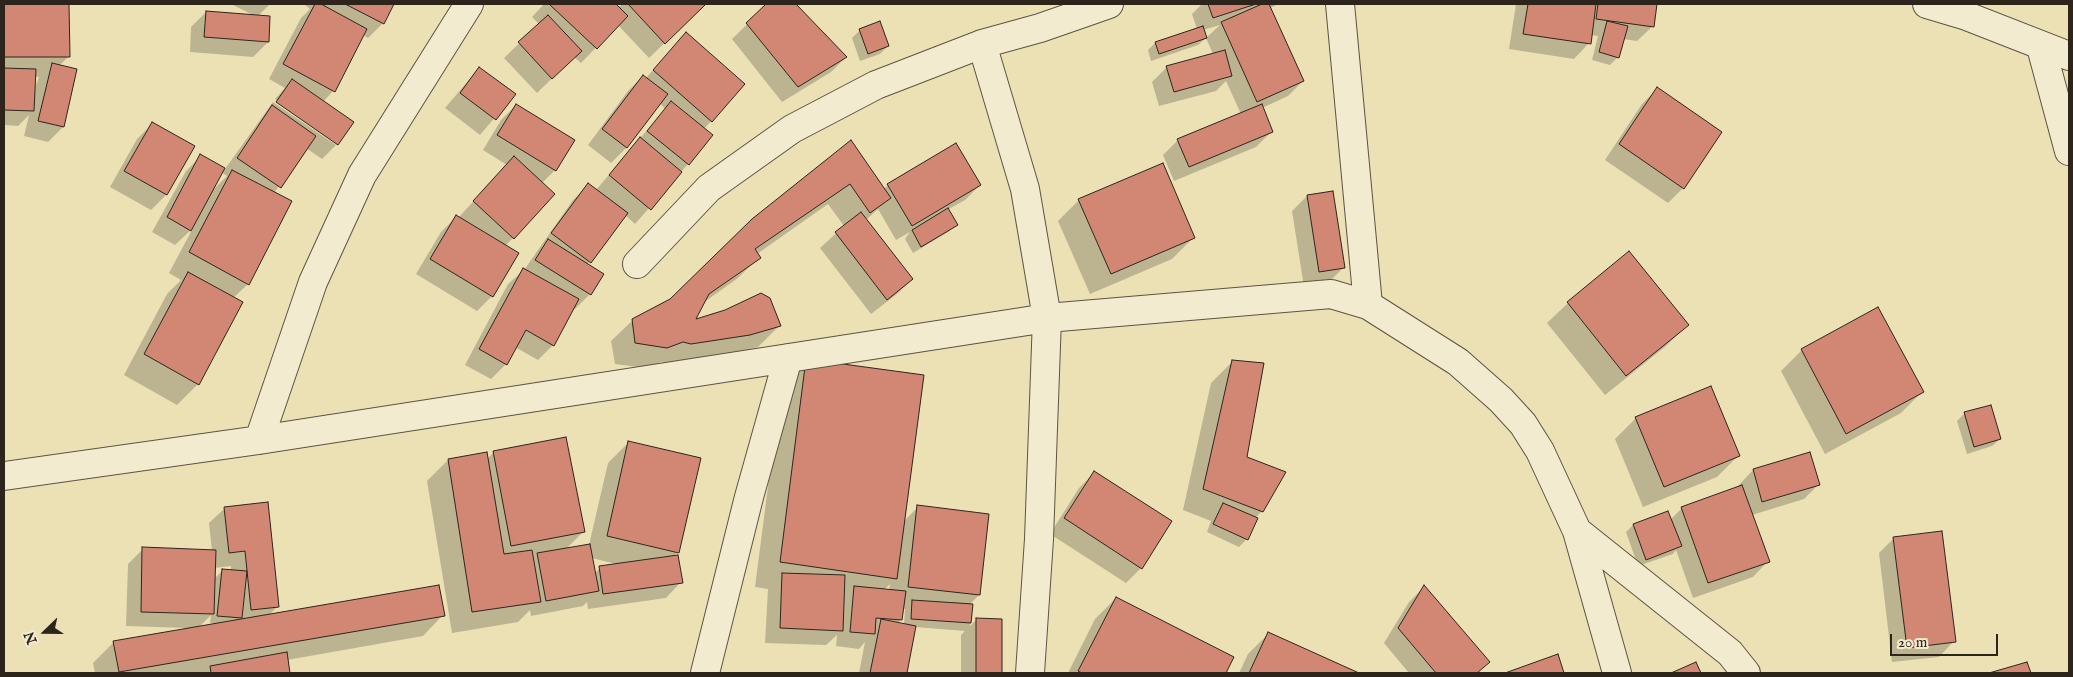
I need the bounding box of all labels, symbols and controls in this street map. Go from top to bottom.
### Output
north arrow [20,607,70,657]
scale bar [1893,624,2000,656]
text: N [20,629,42,647]
text: 20 m [1898,633,1927,652]

